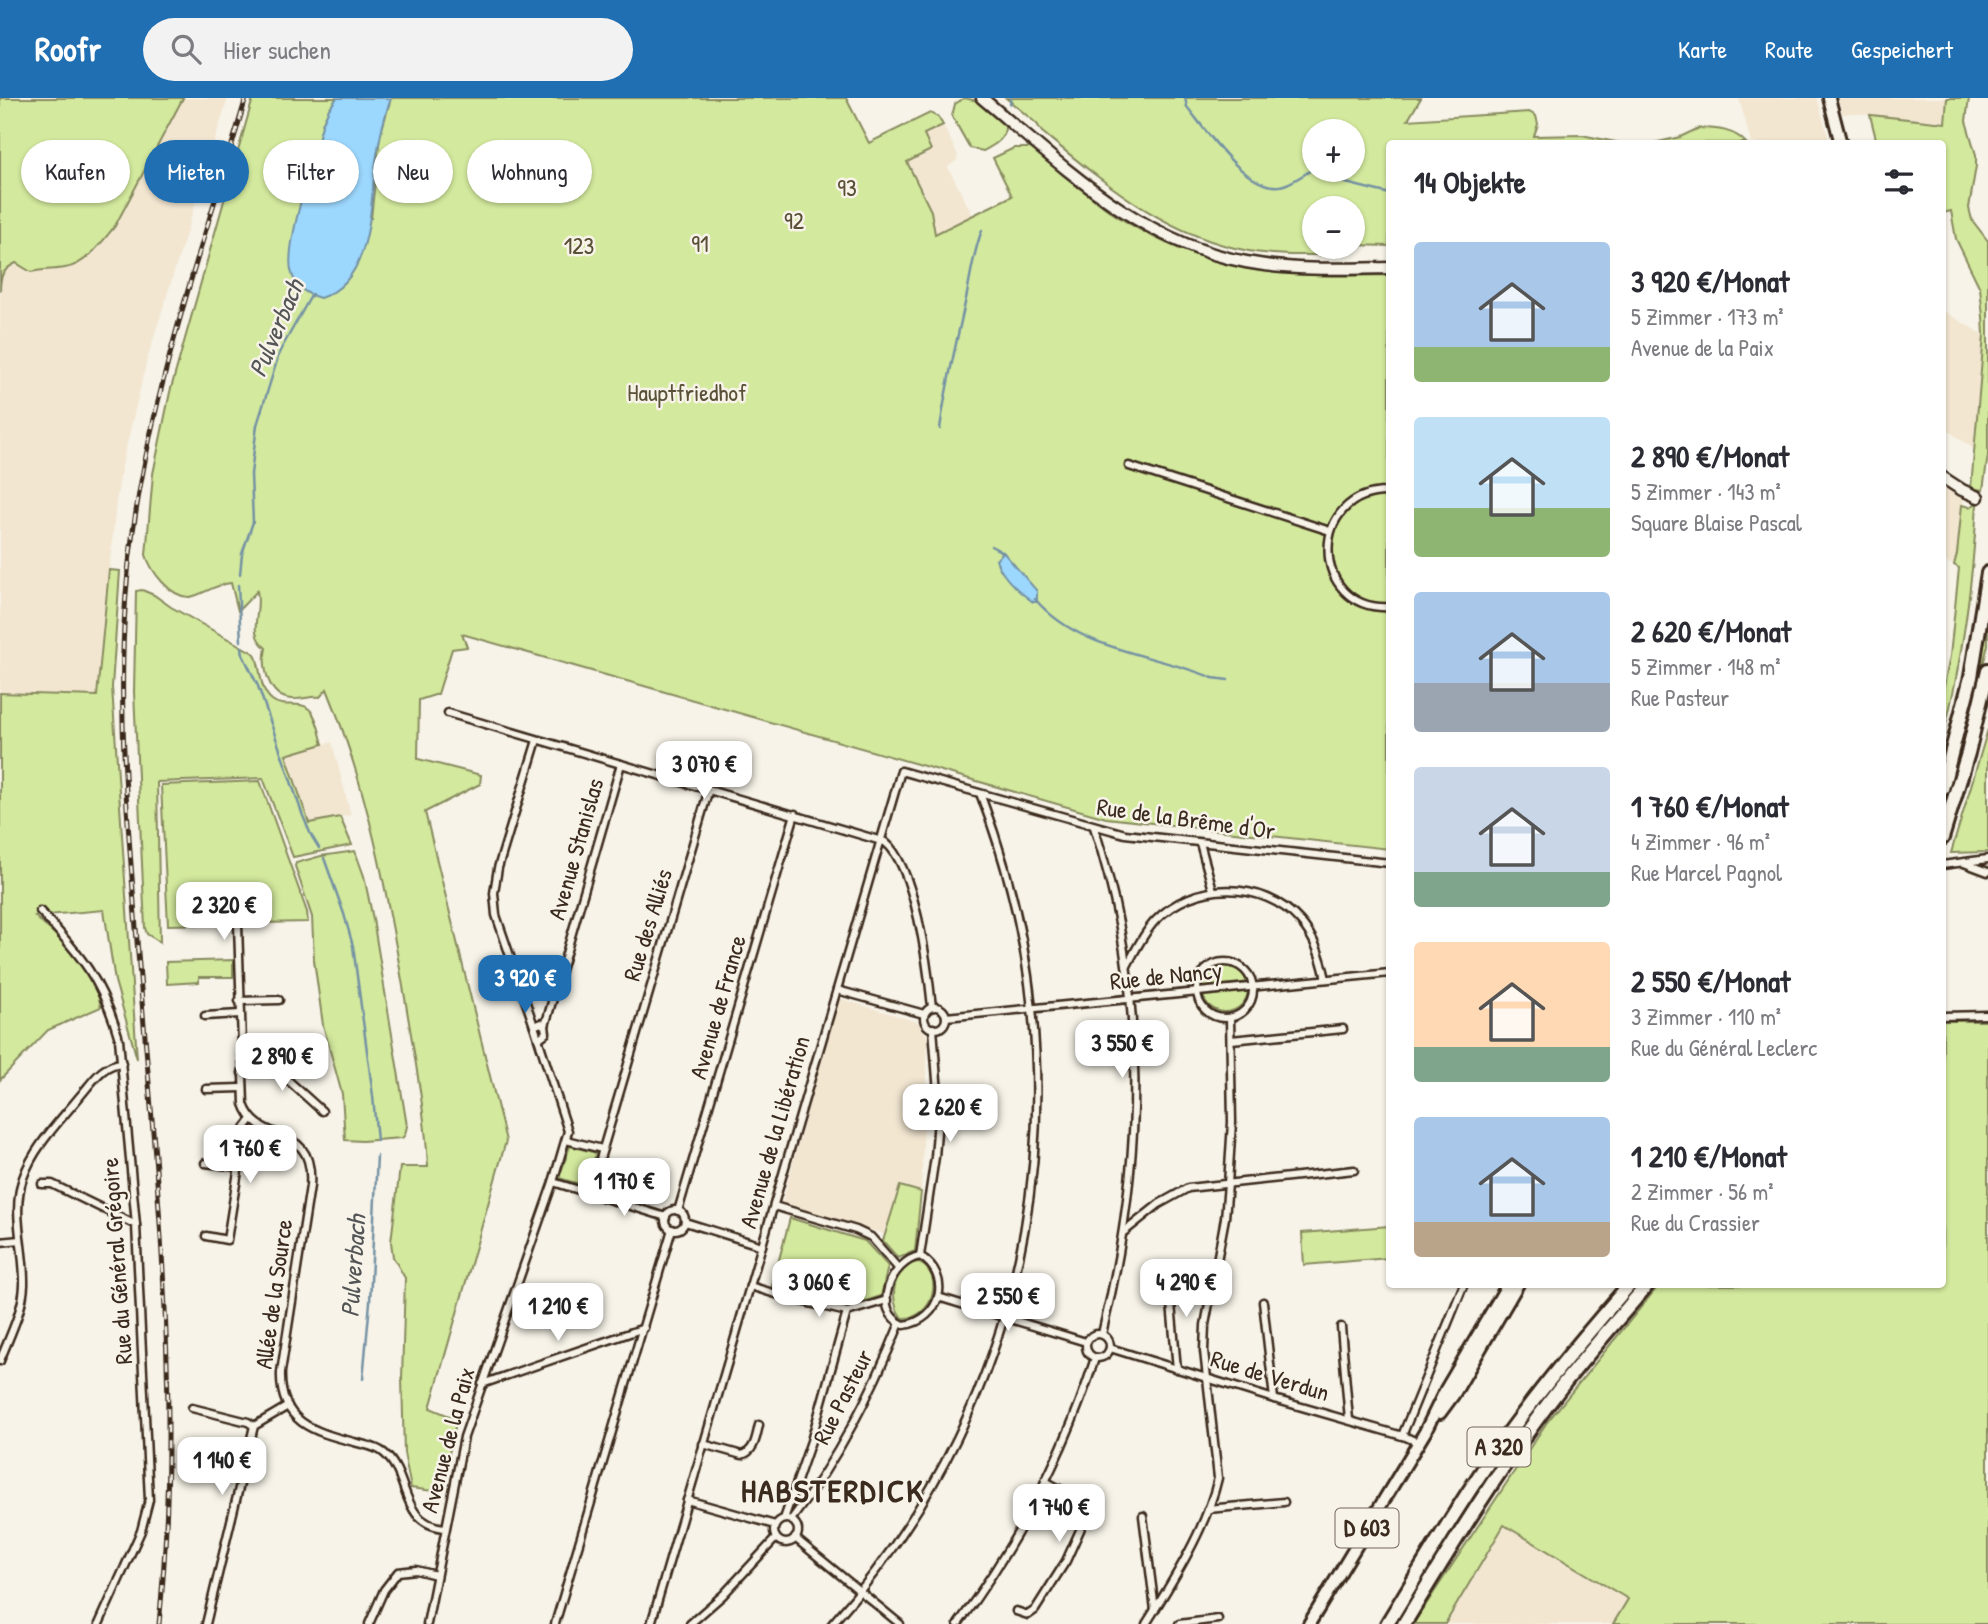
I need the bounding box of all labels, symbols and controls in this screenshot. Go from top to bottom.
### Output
search box [143,18,633,81]
text: Roofr [35,27,101,71]
icon: search [167,30,205,68]
text: Hier suchen [223,32,331,67]
text: Karte [1678,33,1727,65]
text: Route [1765,33,1813,65]
text: Gespeichert [1851,33,1953,65]
map controls [1302,119,1365,259]
button: + [1302,119,1365,182]
chip: Kaufen [21,140,130,203]
chip: Mieten [144,140,249,203]
chip: Filter [263,140,359,203]
chip: Neu [373,140,453,203]
chip: Wohnung [467,140,592,203]
text: 14 Objekte [1414,162,1526,202]
icon: filters [1880,163,1918,201]
park label: 93 [837,171,857,203]
button: − [1302,196,1365,259]
park label: 92 [784,204,804,236]
park label: 91 [691,227,709,259]
park label: 123 [564,229,594,261]
text: 3 920 €/Monat [1631,261,1789,301]
icon: home [1470,270,1554,354]
water label: Pulverbach [239,272,312,382]
text: 5 Zimmer · 173 m² [1631,301,1784,332]
text: Avenue de la Paix [1631,332,1774,363]
park label: Hauptfriedhof [627,376,747,408]
text: 2 890 €/Monat [1631,436,1789,476]
icon: home [1470,445,1554,529]
text: 5 Zimmer · 143 m² [1631,476,1781,507]
text: Square Blaise Pascal [1631,507,1802,538]
text: 2 620 €/Monat [1631,611,1791,651]
icon: home [1470,620,1554,704]
text: 5 Zimmer · 148 m² [1631,651,1780,682]
text: Rue Pasteur [1631,682,1729,713]
pin: 3 070 € [639,742,769,801]
text: 3 070 € [672,748,736,779]
street label: Avenue Stanislas [540,774,610,923]
text: 1 760 €/Monat [1631,786,1789,826]
street label: Rue de la Brême d'Or [1095,790,1277,846]
icon: home [1470,795,1554,879]
text: 4 Zimmer · 96 m² [1631,826,1770,857]
text: Rue Marcel Pagnol [1631,857,1782,888]
street label: Rue des Alliés [615,865,679,985]
pin: 2 320 € [159,882,289,942]
text: 2 320 € [192,889,256,920]
street label: Avenue de France [681,931,753,1082]
street label: Rue de Nancy [1108,953,1224,997]
pin: 3 920 € [460,956,590,1015]
text: 2 550 €/Monat [1631,961,1790,1001]
text: 3 920 € [494,962,556,993]
icon: home [1470,970,1554,1054]
text: 3 Zimmer · 110 m² [1631,1001,1781,1032]
pin: 3 550 € [1057,1020,1187,1080]
text: 3 550 € [1091,1027,1153,1058]
street label: Avenue de la Libération [731,1032,817,1232]
text: Rue du Général Leclerc [1631,1032,1817,1063]
pin: 2 890 € [217,1034,347,1093]
text: 2 890 € [251,1040,313,1071]
pin: 2 620 € [885,1084,1015,1144]
text: 2 620 € [919,1091,981,1122]
pin: 1 760 € [185,1126,315,1185]
text: 1 760 € [220,1132,280,1163]
text: 1 210 €/Monat [1631,1136,1787,1176]
icon: home [1470,1145,1554,1229]
street label: Rue du Général Grégoire [93,1156,139,1365]
pin: 1 170 € [559,1158,689,1218]
text: 1 170 € [594,1165,654,1196]
text: 2 Zimmer · 56 m² [1631,1176,1773,1207]
text: Rue du Crassier [1631,1207,1760,1238]
water label: Pulverbach [331,1212,374,1318]
street label: Allée de la Source [247,1217,299,1371]
pin: 3 060 € [754,1260,884,1319]
pin: 4 290 € [1121,1260,1251,1319]
text: 3 060 € [788,1266,850,1297]
text: 4 290 € [1156,1266,1216,1297]
pin: 2 550 € [943,1274,1073,1333]
text: 2 550 € [977,1280,1039,1311]
pin: 1 210 € [493,1284,623,1343]
text: 1 210 € [528,1290,588,1321]
street label: Rue de Verdun [1207,1342,1333,1408]
street label: Rue Pasteur [805,1344,880,1449]
street label: Avenue de la Paix [412,1364,482,1516]
road number: A 320 [1468,1428,1530,1466]
pin: 1 140 € [157,1438,287,1497]
text: 1 140 € [193,1444,251,1475]
district label: HABSTERDICK [741,1469,925,1512]
pin: 1 740 € [994,1484,1124,1544]
text: 1 740 € [1029,1491,1089,1522]
road number: D 603 [1336,1508,1398,1548]

